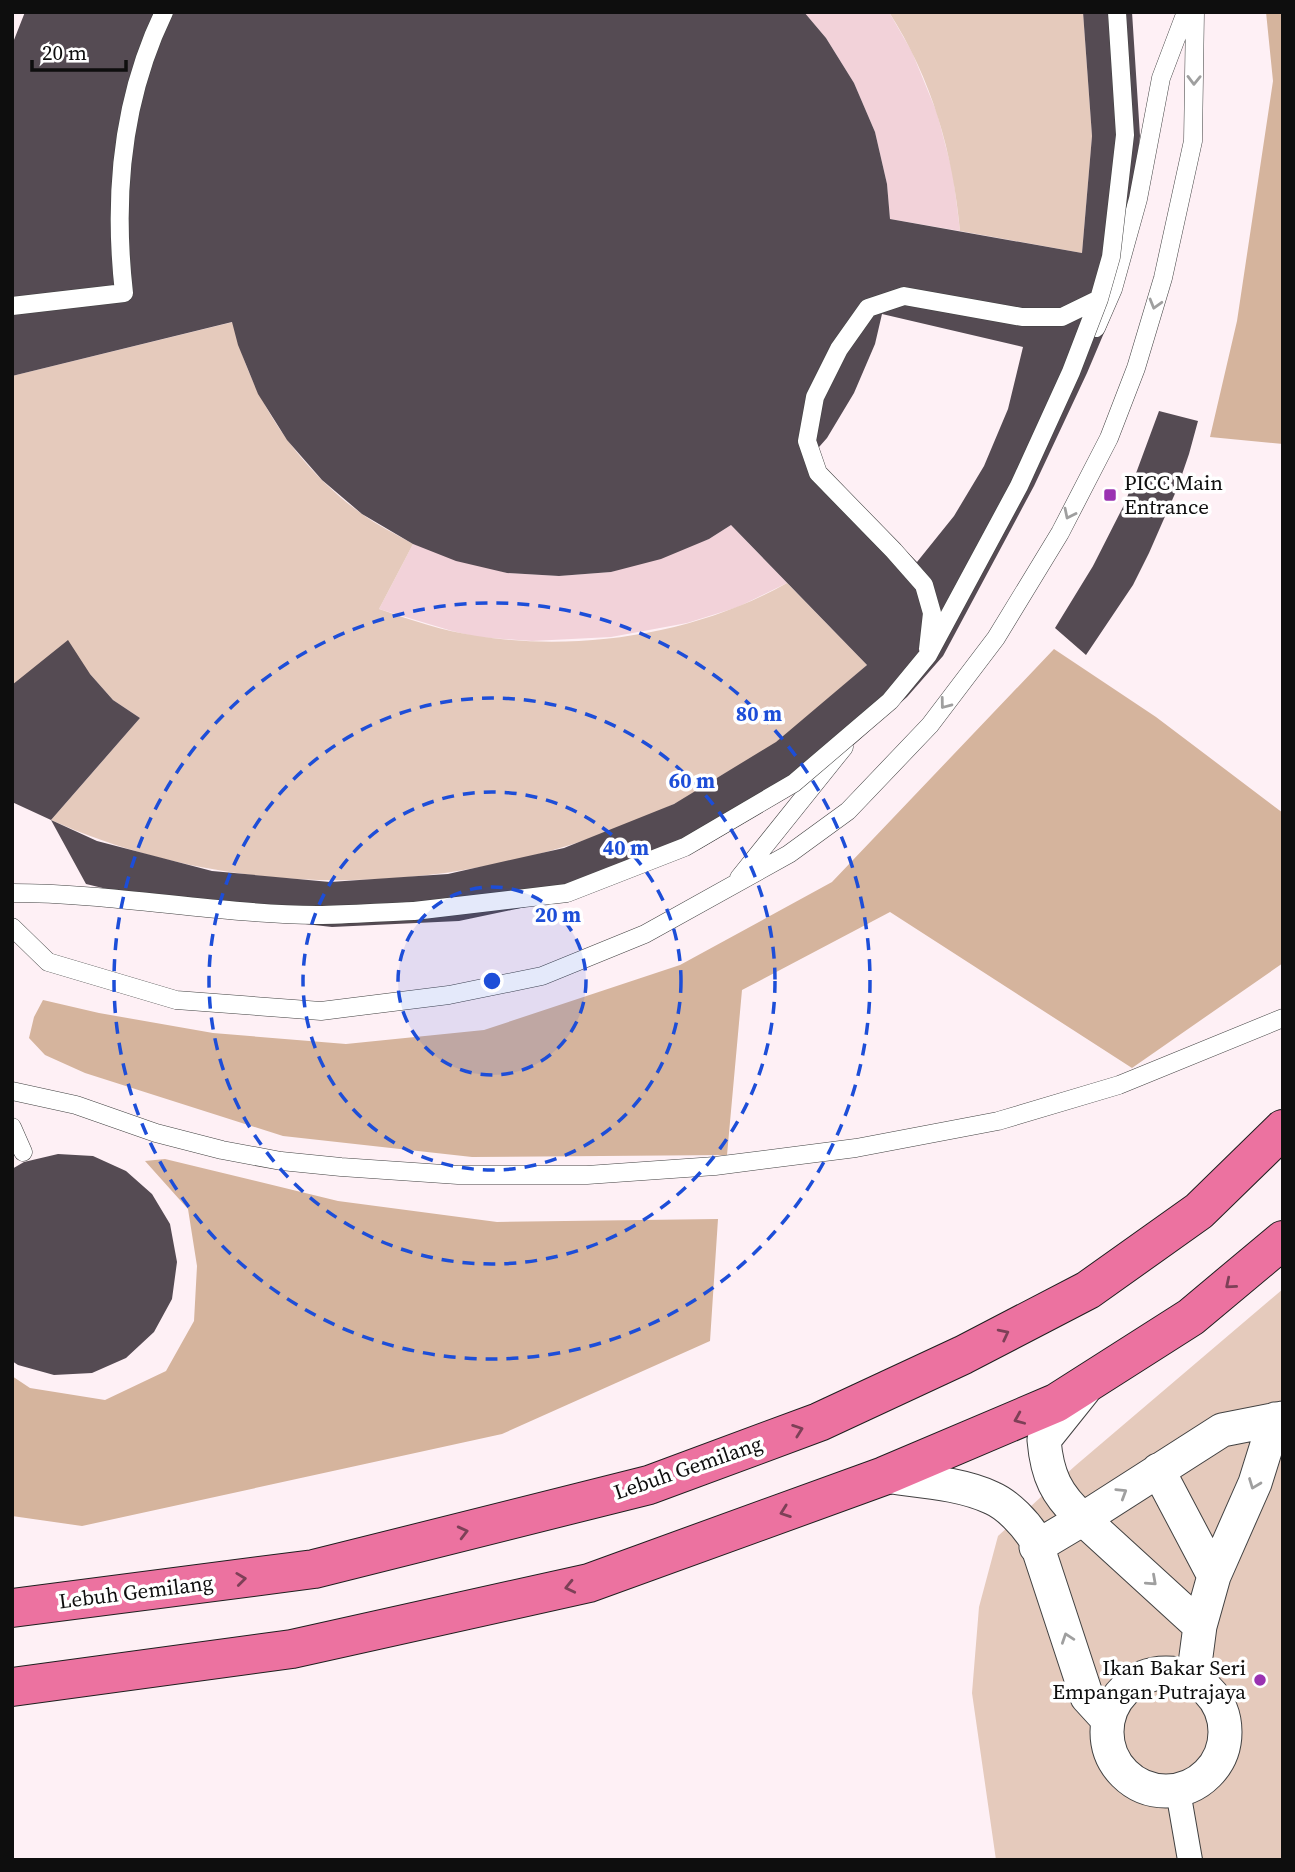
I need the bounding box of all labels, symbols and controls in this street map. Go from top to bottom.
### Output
scale bar [32,28,126,72]
text: 20 m [42,38,87,67]
one-way arrow [1186,76,1202,86]
one-way arrow [1149,297,1164,309]
place label: PICC Main Entrance [1124,468,1223,521]
marker: PICC Main Entrance [1102,487,1118,503]
one-way arrow [1064,507,1078,519]
one-way arrow [941,696,954,709]
text: 80 m [736,699,782,728]
text: 60 m [669,766,715,795]
text: 40 m [603,833,649,862]
text: 20 m [535,900,581,929]
centre of rings [480,969,504,993]
one-way arrow [1226,1275,1238,1288]
one-way arrow [997,1328,1009,1342]
one-way arrow [1014,1411,1026,1425]
one-way arrow [791,1424,803,1438]
street label: Lebuh Gemilang [610,1429,766,1506]
one-way arrow [1248,1477,1262,1489]
one-way arrow [1114,1489,1127,1502]
one-way arrow [779,1504,791,1518]
one-way arrow [457,1526,469,1540]
street label: Lebuh Gemilang [57,1568,215,1615]
one-way arrow [235,1571,247,1586]
one-way arrow [1144,1573,1157,1585]
one-way arrow [564,1578,576,1593]
one-way arrow [1061,1633,1075,1645]
place label: Ikan Bakar Seri Empangan Putrajaya [1052,1653,1246,1706]
marker: Ikan Bakar Seri Empangan Putrajaya [1252,1672,1268,1688]

